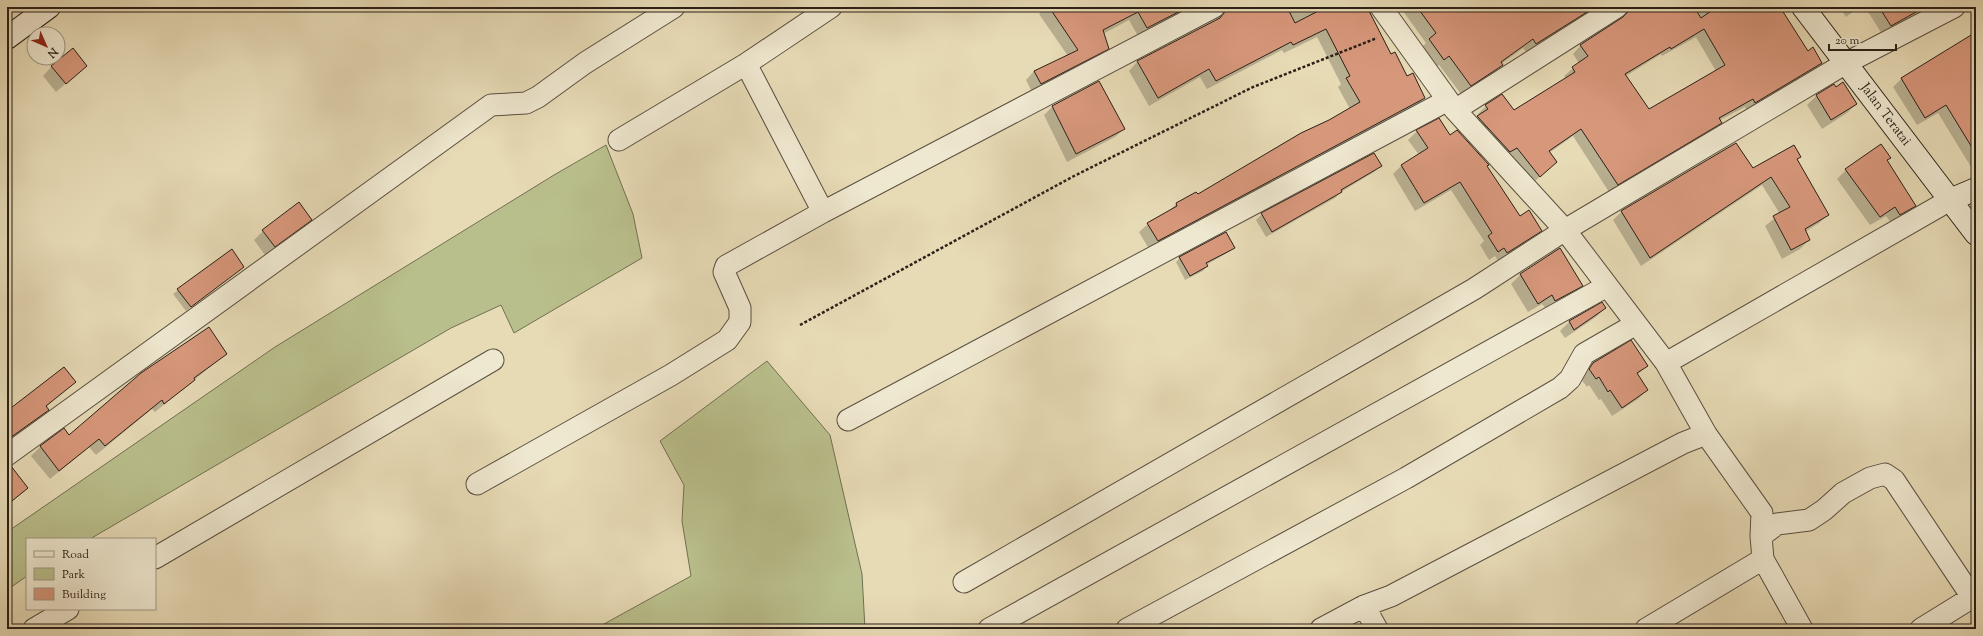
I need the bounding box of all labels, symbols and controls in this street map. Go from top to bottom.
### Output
north arrow [26,26,66,66]
scale bar [1829,26,1896,52]
text: 20 m [1835,32,1860,50]
text: N [43,43,62,61]
street label: Jalan Teratai [1854,79,1915,151]
legend [26,538,156,610]
text: Road [62,546,89,564]
text: Park [62,566,85,584]
text: Building [62,586,106,604]

